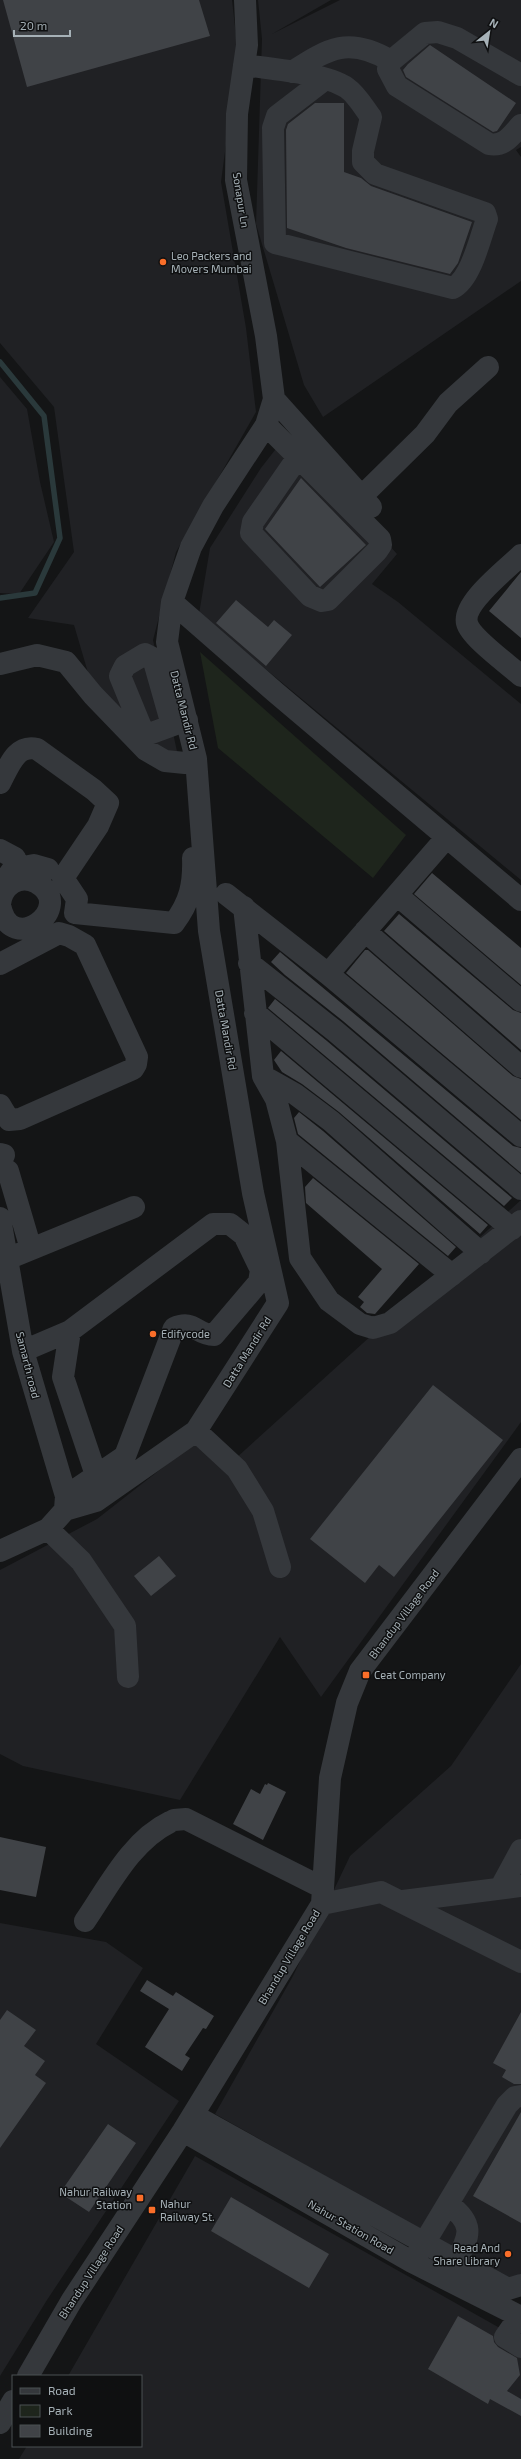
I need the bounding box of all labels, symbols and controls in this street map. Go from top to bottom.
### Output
scale bar [14,12,70,38]
north arrow [469,12,509,52]
text: N [488,15,501,31]
text: 20 m [20,18,47,32]
street label: Sonapur Ln [231,171,252,229]
place label: Leo Packers and Movers Mumbai [171,249,252,275]
marker: Leo Packers and Movers Mumbai [158,257,168,267]
street label: Datta Mandir Rd [168,669,201,751]
street label: Datta Mandir Rd [213,989,240,1071]
street label: Datta Mandir Rd [220,1314,274,1390]
place label: Edifycode [161,1327,210,1340]
marker: Edifycode [148,1329,158,1339]
street label: Samarth road [14,1330,43,1400]
street label: Bhandup Village Road [366,1566,441,1661]
place label: Ceat Company [374,1668,446,1681]
marker: Ceat Company [361,1670,371,1680]
street label: Bhandup Village Road [255,1907,322,2007]
place label: Nahur Railway Station [59,2185,132,2211]
marker: Nahur Railway Station [135,2193,145,2203]
place label: Nahur Railway St. [160,2197,215,2223]
street label: Nahur Station Road [306,2197,396,2256]
marker: Nahur Railway St. [147,2205,157,2215]
street label: Bhandup Village Road [56,2223,126,2321]
place label: Read And Share Library [433,2241,500,2267]
marker: Read And Share Library [503,2249,513,2259]
legend [12,2375,142,2447]
text: Road [48,2383,76,2397]
text: Park [48,2403,73,2417]
text: Building [48,2423,93,2437]

